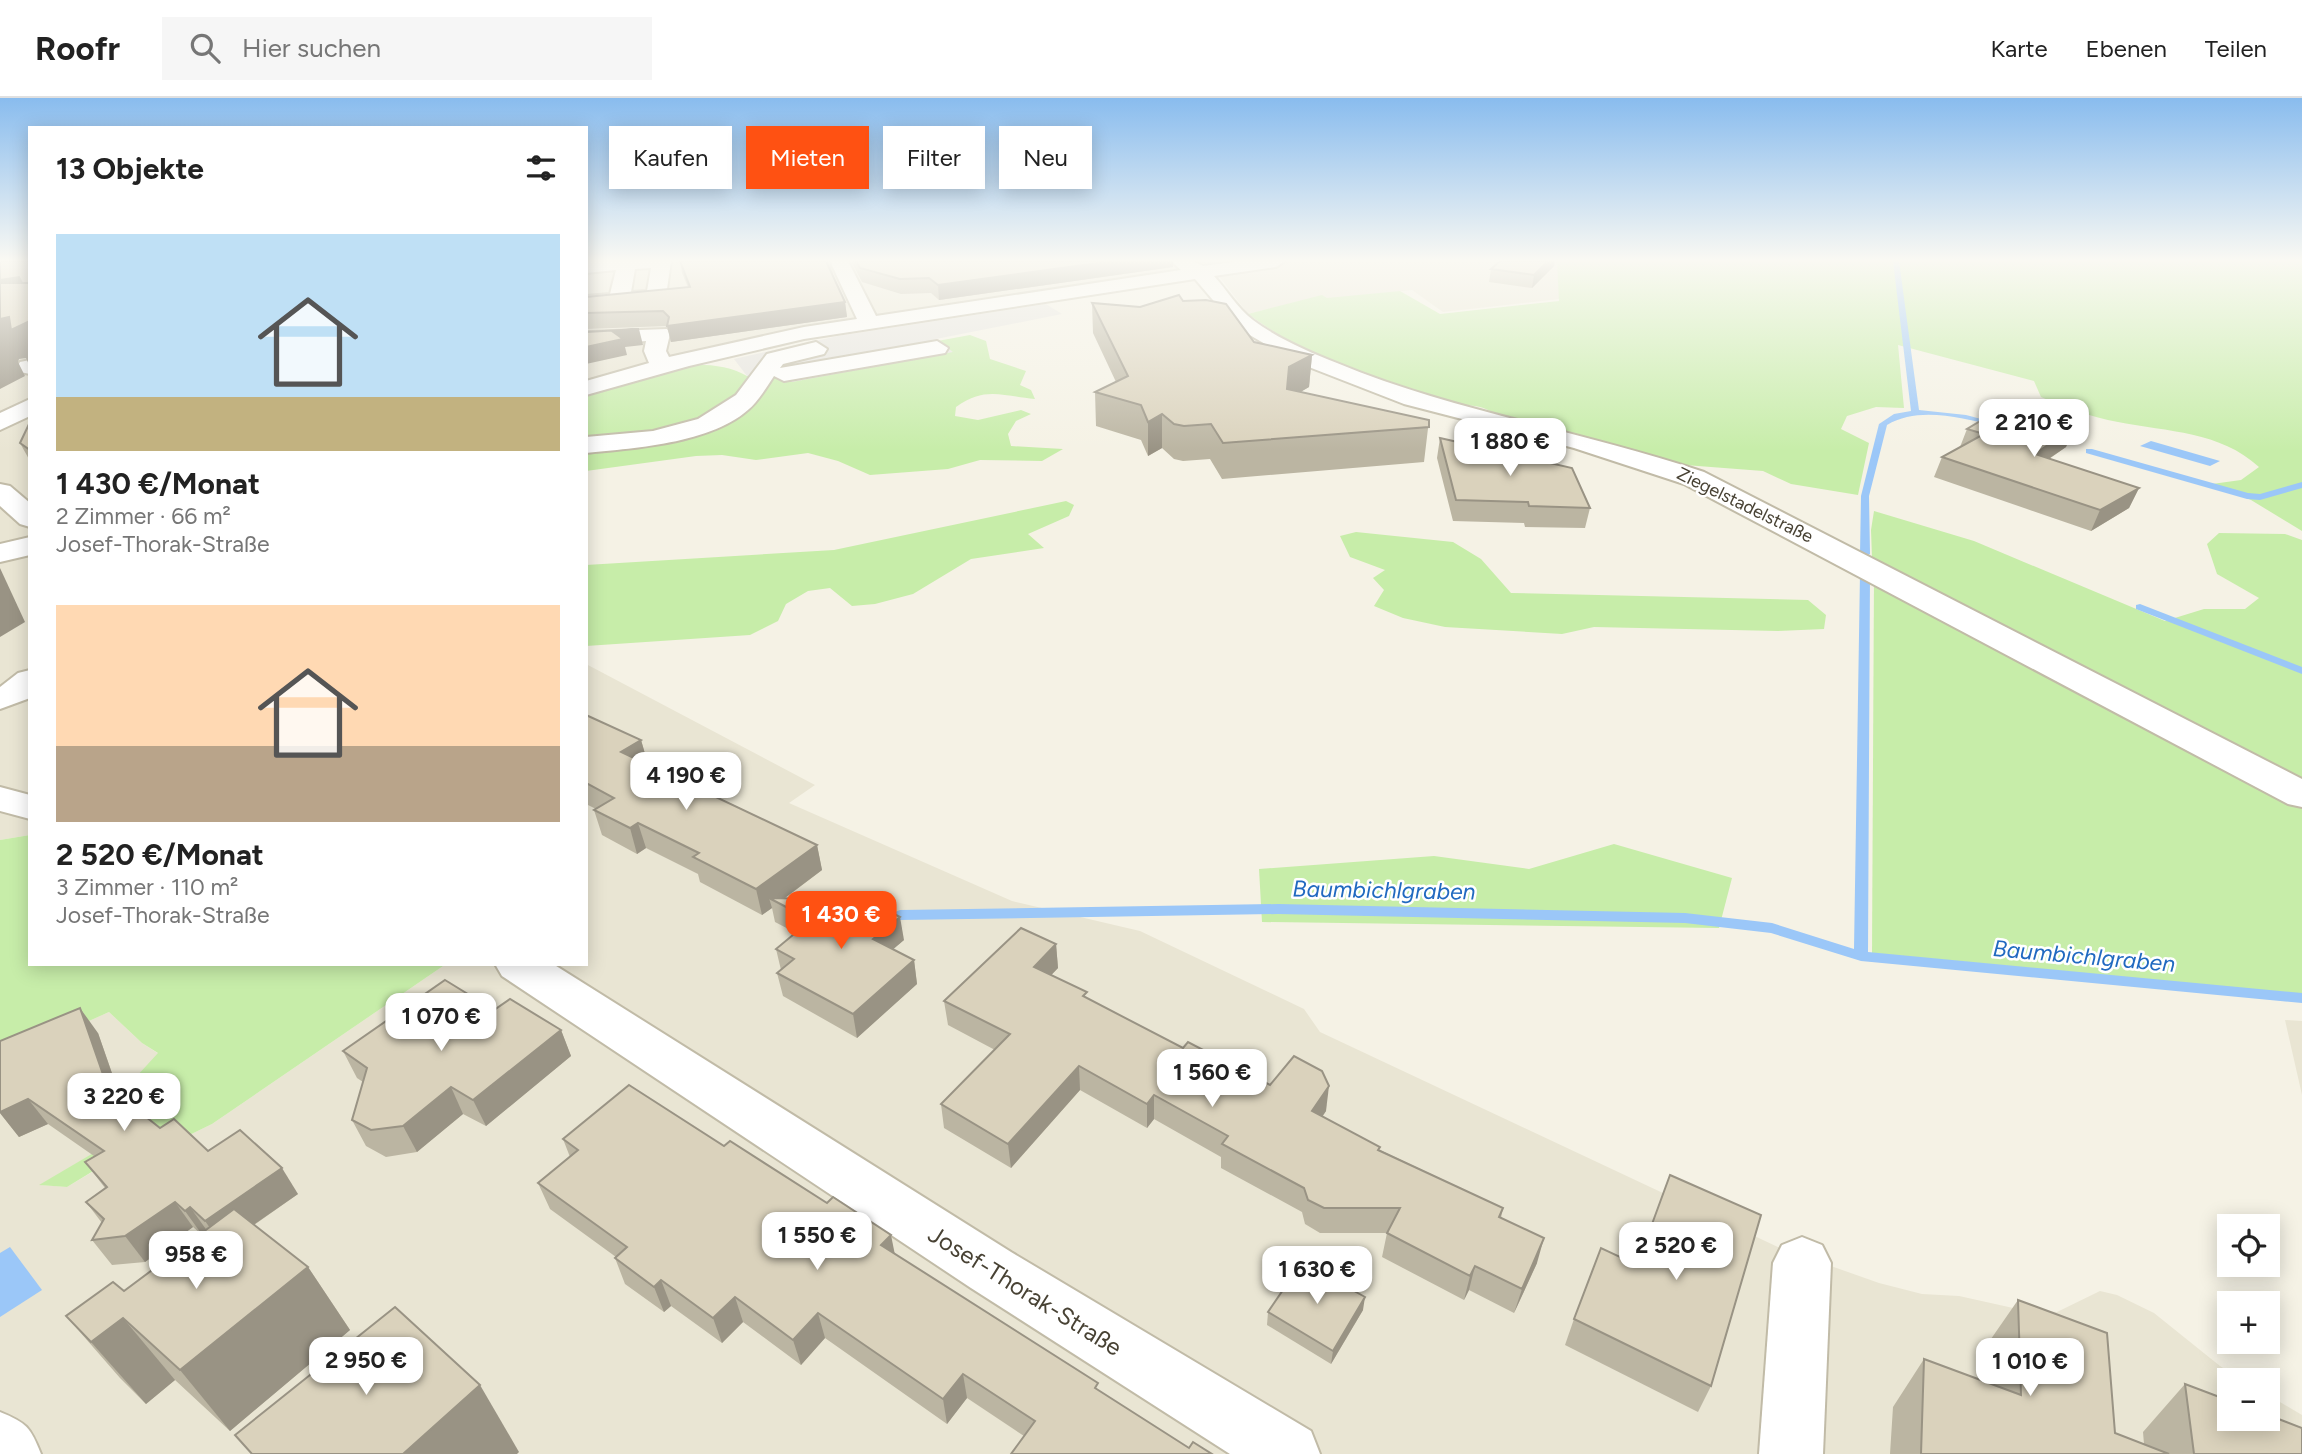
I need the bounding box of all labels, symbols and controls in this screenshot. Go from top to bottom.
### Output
search box [162,17,652,80]
text: Roofr [35,29,120,68]
icon: search [186,29,224,67]
text: Hier suchen [242,32,381,64]
text: Karte [1991,34,2048,63]
text: Ebenen [2086,34,2167,63]
text: Teilen [2205,34,2267,63]
chip: Kaufen [609,126,732,189]
chip: Mieten [746,126,869,189]
chip: Filter [883,126,985,189]
chip: Neu [999,126,1092,189]
icon: filters [522,149,560,187]
text: 13 Objekte [56,150,204,187]
icon: home [245,279,371,405]
pin: 2 210 € [1969,400,2099,459]
text: 2 210 € [1995,408,2073,436]
pin: 1 880 € [1445,418,1575,478]
text: 1 880 € [1470,427,1550,455]
street label: Ziegelstadelstraße [1673,462,1817,548]
text: 1 430 €/Monat [56,465,260,502]
text: 2 Zimmer · 66 m² [56,502,231,530]
text: Josef-Thorak-Straße [56,530,270,558]
icon: home [245,650,371,776]
pin: 4 190 € [621,752,751,812]
text: 4 190 € [646,761,726,789]
text: 2 520 €/Monat [56,836,264,873]
text: 3 Zimmer · 110 m² [56,873,238,901]
water label: Baumbichlgraben [1292,874,1476,906]
pin: 1 430 € [776,892,906,951]
text: 1 430 € [802,900,880,928]
text: Josef-Thorak-Straße [56,901,270,929]
water label: Baumbichlgraben [1992,934,2177,978]
pin: 1 070 € [376,993,506,1053]
text: 1 070 € [401,1002,481,1030]
pin: 1 560 € [1147,1049,1277,1109]
text: 1 560 € [1173,1058,1251,1086]
pin: 3 220 € [59,1074,189,1133]
text: 3 220 € [83,1082,165,1110]
pin: 1 550 € [752,1212,882,1272]
map controls [2217,1214,2280,1431]
button: locate [2217,1214,2280,1277]
street label: Josef-Thorak-Straße [923,1219,1127,1362]
text: 1 550 € [778,1221,856,1249]
pin: 2 520 € [1611,1222,1741,1282]
text: 2 520 € [1635,1231,1717,1259]
pin: 958 € [147,1232,245,1291]
text: 958 € [165,1240,227,1268]
pin: 1 630 € [1252,1246,1382,1306]
text: 1 630 € [1278,1255,1356,1283]
button: + [2217,1291,2280,1354]
pin: 2 950 € [301,1338,431,1397]
pin: 1 010 € [1965,1338,2095,1398]
text: 2 950 € [325,1346,407,1374]
text: 1 010 € [1992,1347,2068,1375]
button: − [2217,1368,2280,1431]

